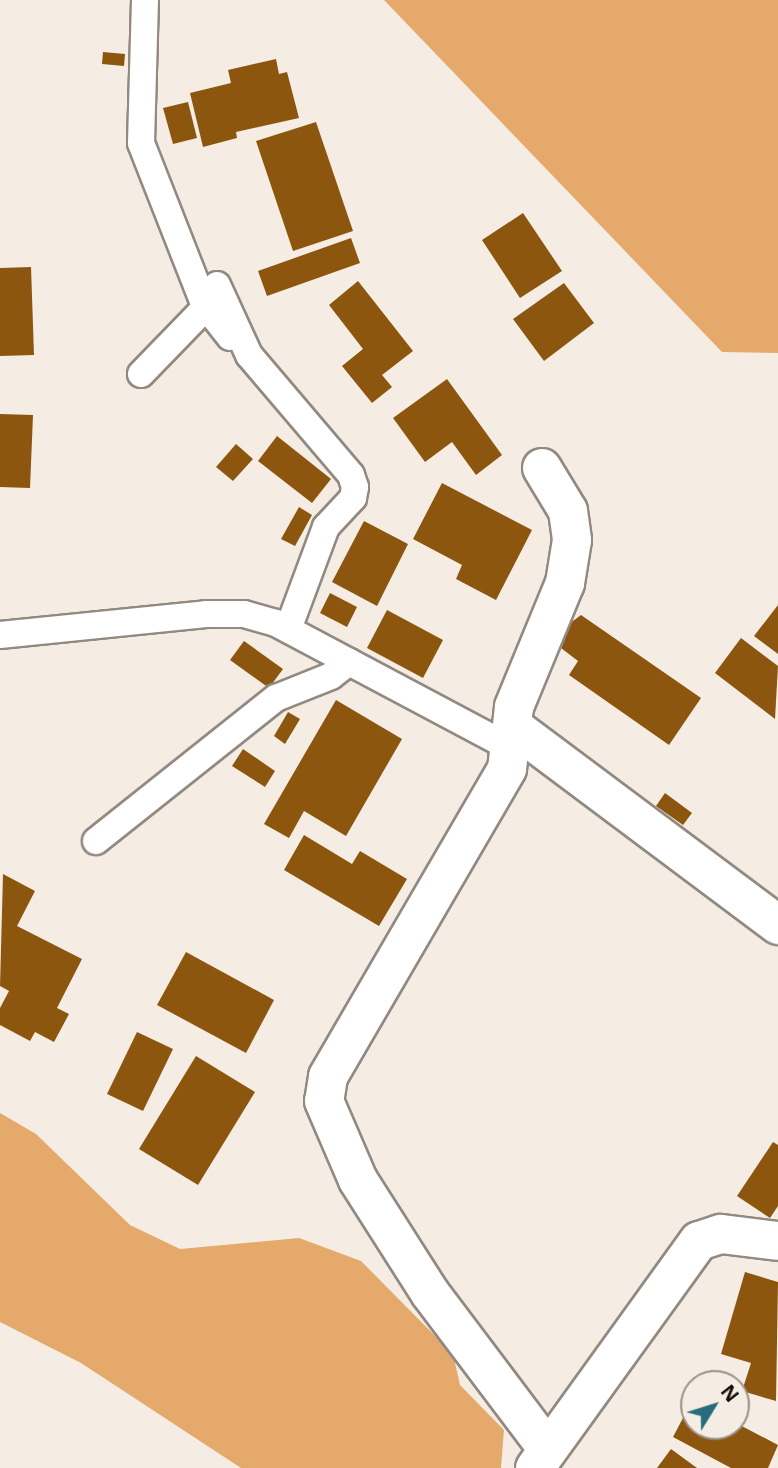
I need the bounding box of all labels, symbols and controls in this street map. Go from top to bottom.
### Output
north arrow [680,1370,750,1440]
text: N [715,1379,745,1407]

